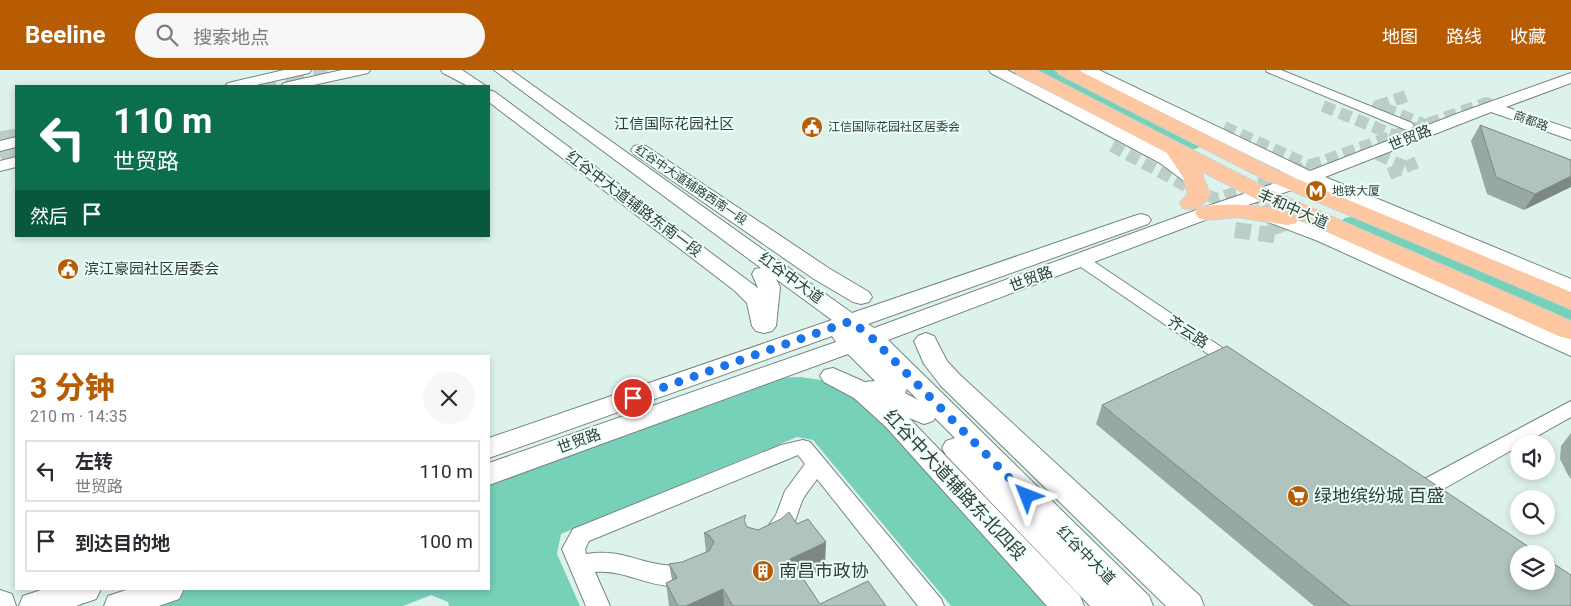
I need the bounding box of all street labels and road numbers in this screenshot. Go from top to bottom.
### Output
street label: 商都路 [1512,108,1550,134]
street label: 世贸路 [1386,121,1434,155]
street label: 红谷中大道辅路西南一段 [632,142,750,228]
street label: 红谷中大道辅路东南一段 [563,147,705,261]
street label: 丰和中大道 [1255,186,1331,232]
street label: 红谷中大道 [755,249,827,307]
street label: 世贸路 [1007,263,1055,295]
street label: 齐云路 [1164,312,1212,352]
street label: 红谷中大道辅路东北四段 [880,405,1031,564]
street label: 世贸路 [555,425,603,457]
street label: 红谷中大道 [1053,522,1119,588]

